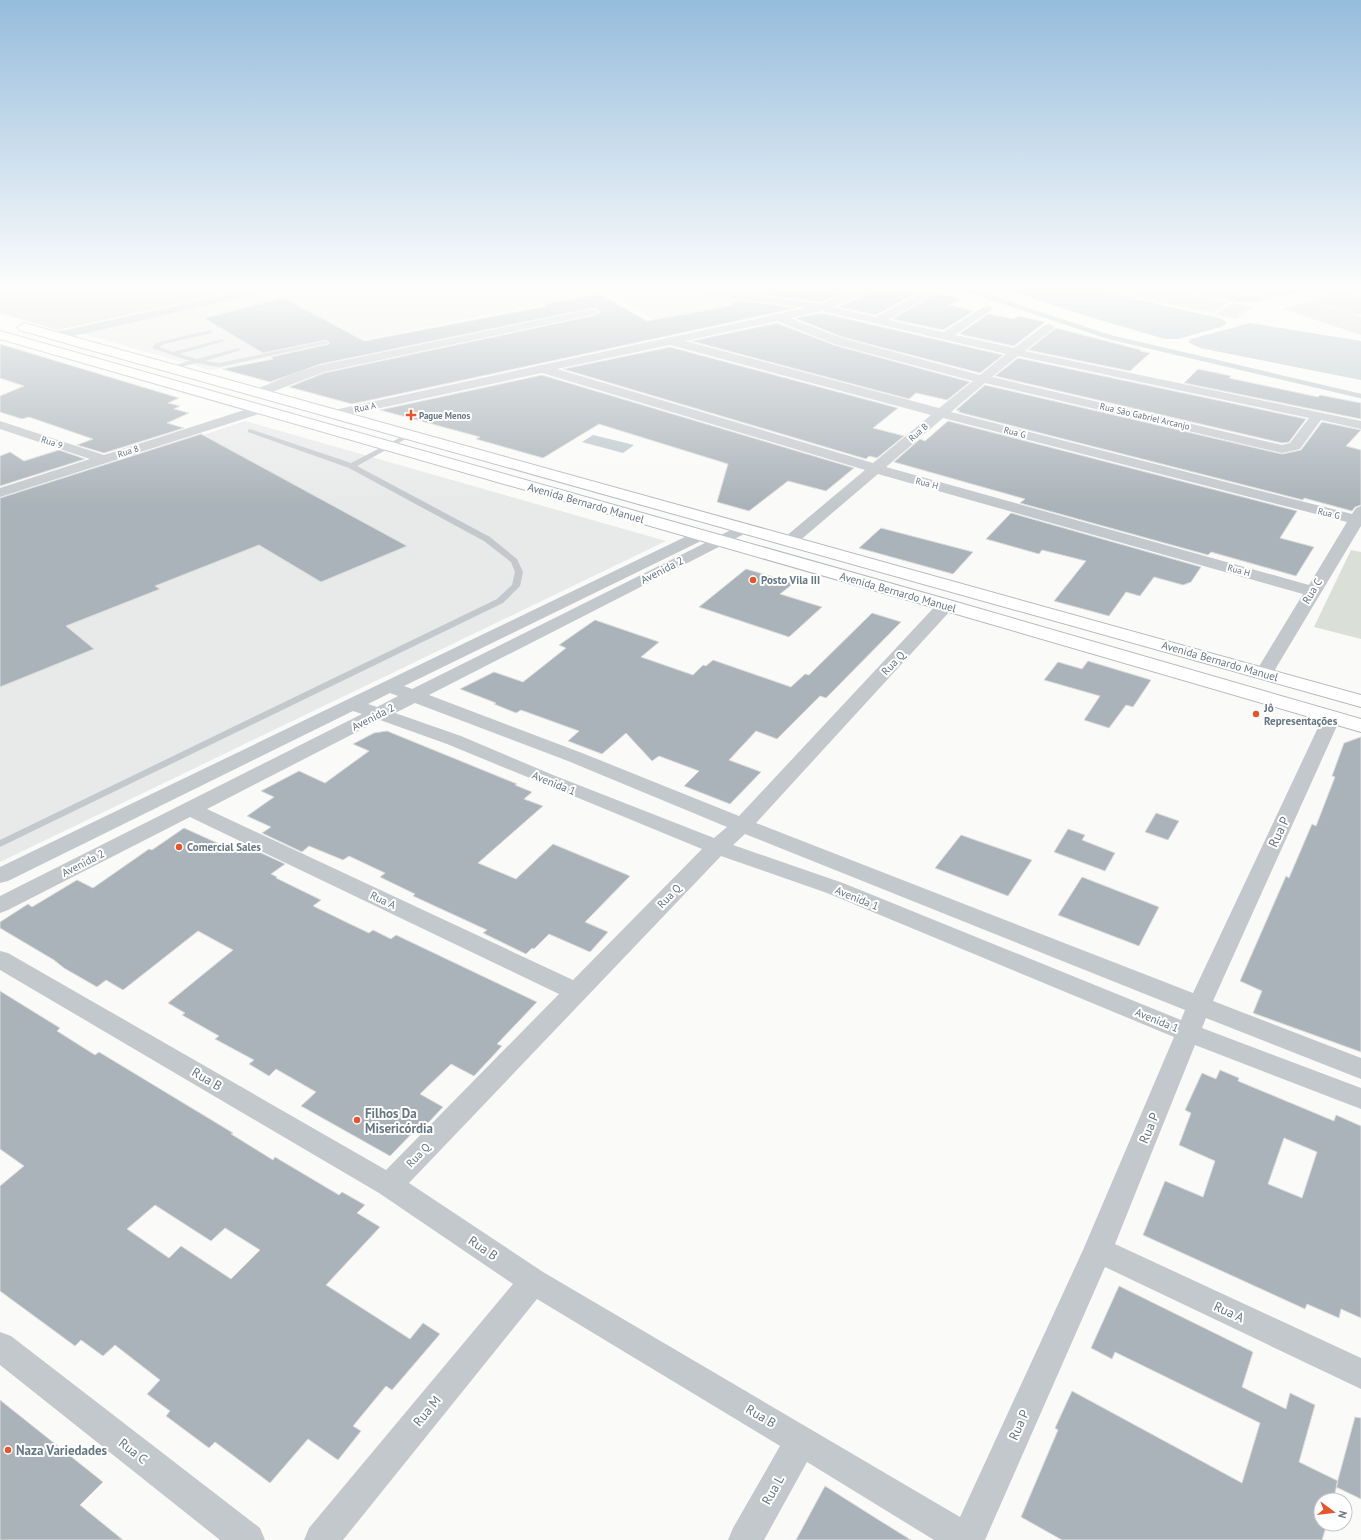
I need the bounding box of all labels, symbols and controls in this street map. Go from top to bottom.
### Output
street label: Rua A [353,399,378,415]
street label: Rua São Gabriel Arcanjo [1099,400,1191,432]
marker: Pague Menos [406,410,416,420]
place label: Pague Menos [419,410,470,421]
street label: Rua B [906,420,930,444]
street label: Rua G [1003,424,1027,440]
street label: Rua 9 [40,433,64,451]
street label: Rua 8 [116,442,140,460]
street label: Rua H [914,475,940,491]
street label: Avenida Bernardo Manuel [526,480,647,527]
street label: Rua G [1317,505,1341,521]
street label: Avenida 2 [638,553,686,587]
street label: Rua H [1226,562,1252,578]
street label: Avenida Bernardo Manuel [838,569,959,616]
place label: Posto Vila III [761,573,820,587]
marker: Posto Vila III [748,575,758,585]
street label: Rua C [1299,576,1325,606]
street label: Avenida Bernardo Manuel [1160,638,1281,685]
street label: Rua Q [878,648,908,678]
street label: Avenida 2 [349,700,397,734]
place label: Jô Representações [1263,701,1338,728]
marker: Jô Representações [1251,709,1261,719]
street label: Avenida 1 [530,768,578,798]
street label: Rua P [1265,814,1293,850]
place label: Comercial Sales [187,840,261,854]
marker: Comercial Sales [174,842,184,852]
street label: Avenida 2 [59,846,107,880]
street label: Rua Q [654,881,684,911]
street label: Avenida 1 [833,883,881,913]
street label: Rua A [368,888,399,912]
street label: Avenida 1 [1133,1005,1181,1035]
street label: Rua B [189,1064,225,1094]
place label: Filhos Da Misericórdia [365,1105,433,1137]
street label: Rua P [1135,1110,1163,1146]
marker: Filhos Da Misericórdia [352,1115,362,1125]
street label: Rua Q [403,1140,433,1170]
street label: Rua B [465,1232,501,1264]
street label: Rua A [1211,1298,1247,1327]
street label: Rua M [409,1392,445,1430]
street label: Rua B [743,1401,779,1431]
street label: Rua P [1005,1407,1033,1443]
street label: Rua C [115,1434,151,1468]
place label: Naza Variedades [16,1442,108,1459]
marker: Naza Variedades [3,1445,13,1455]
street label: Rua L [758,1472,788,1508]
north arrow [1313,1492,1353,1532]
text: N [1335,1509,1350,1520]

